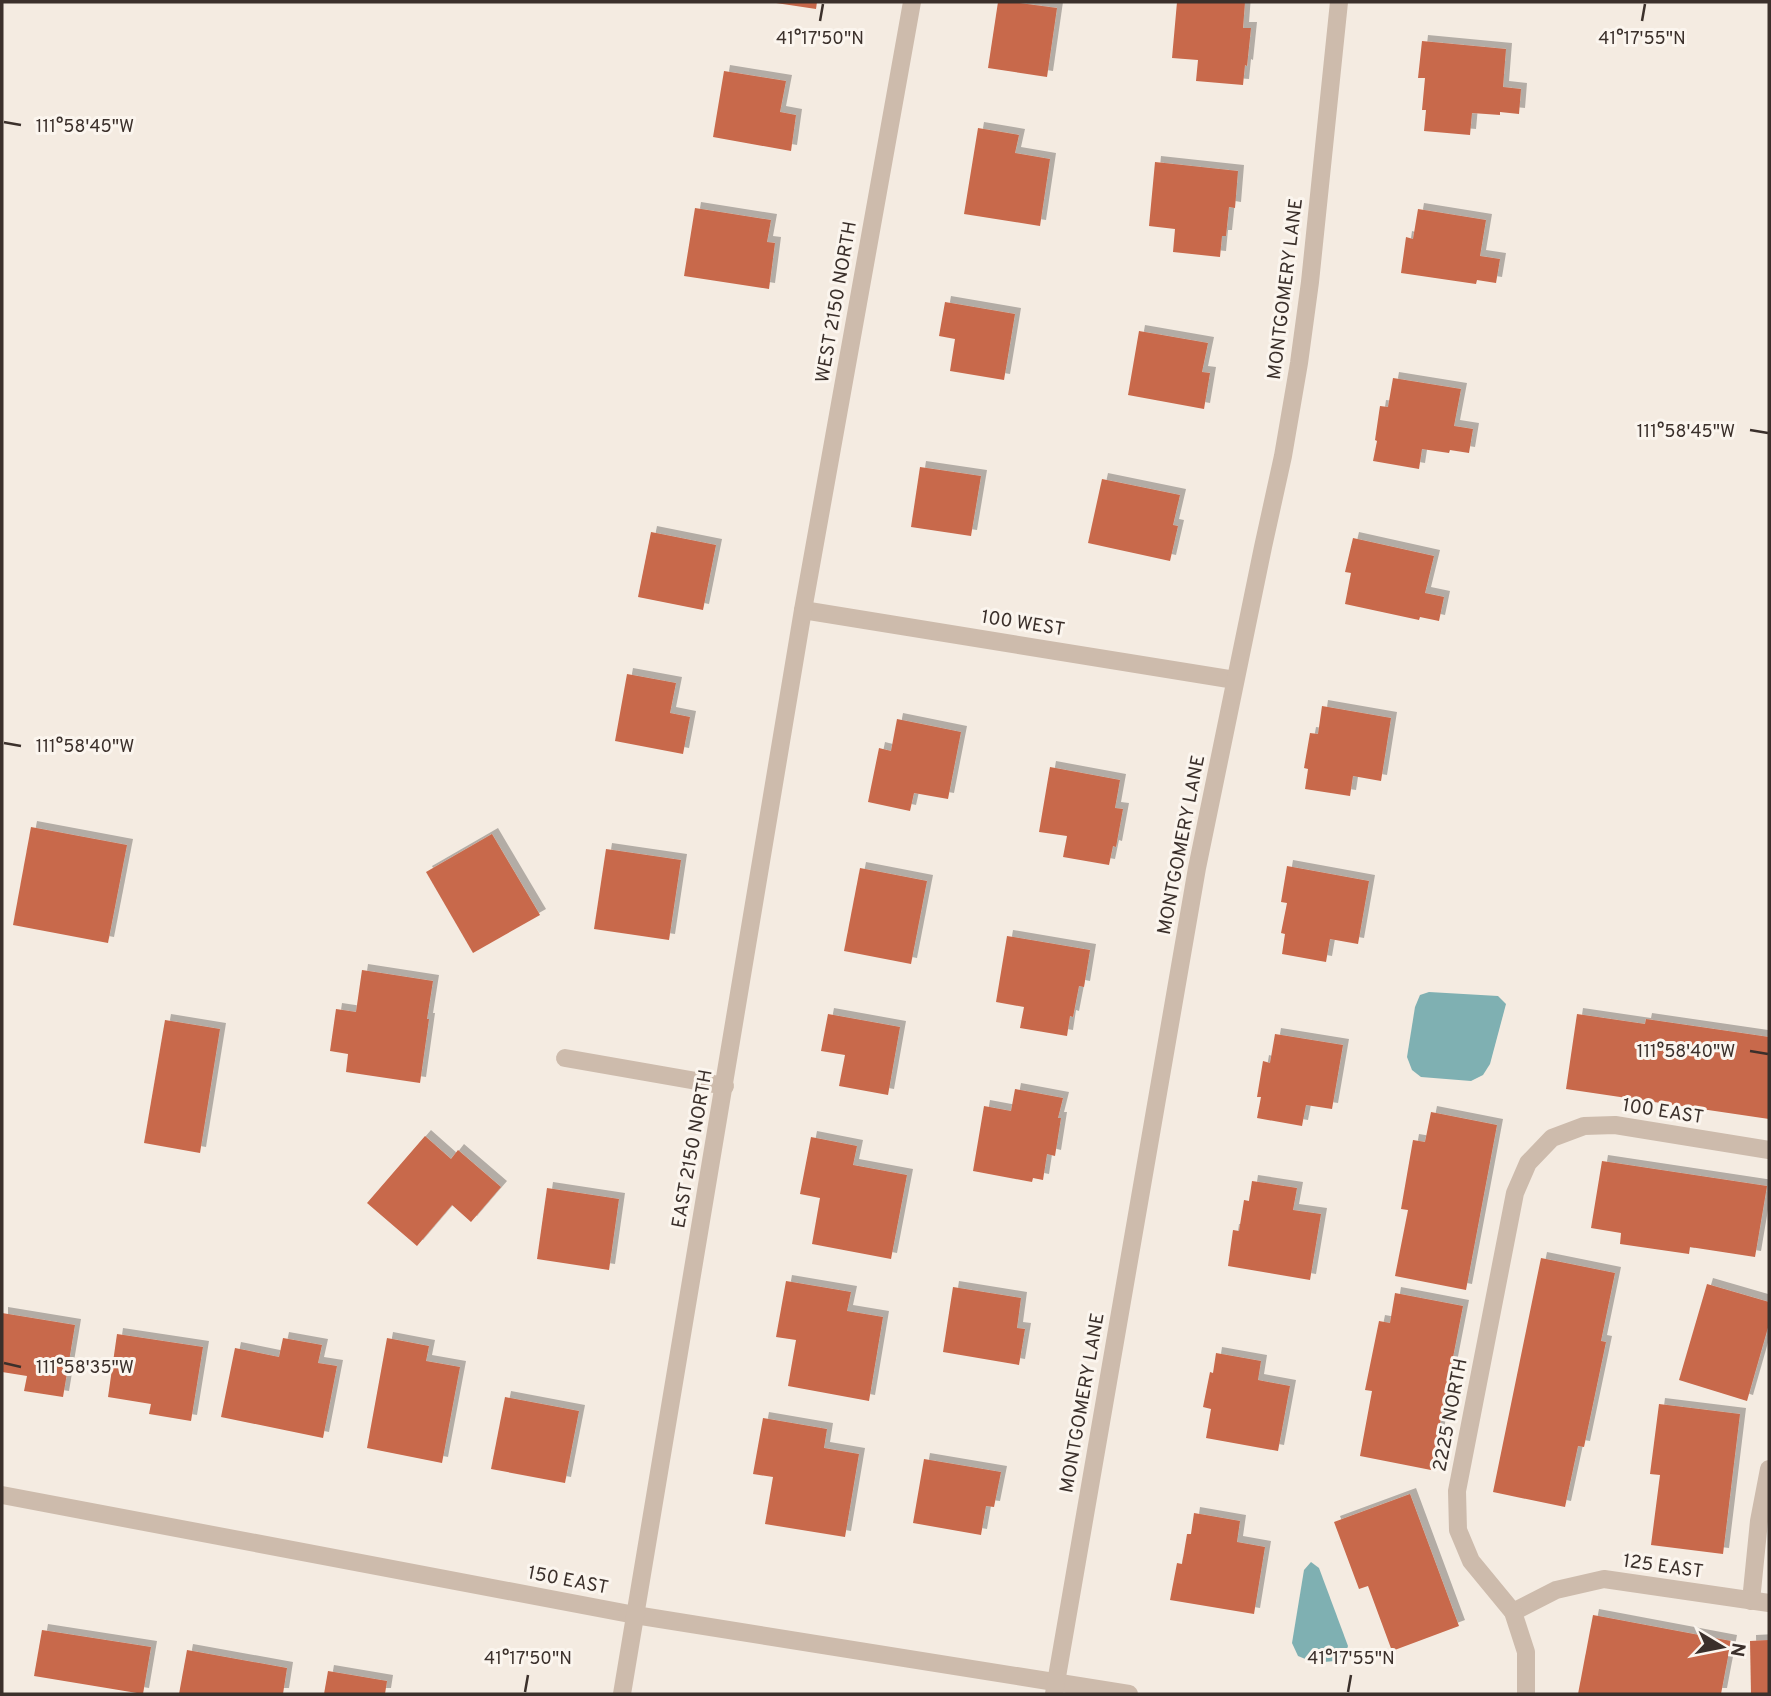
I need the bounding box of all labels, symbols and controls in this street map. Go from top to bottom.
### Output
text: 41°17'50"N [776,28,864,51]
text: 41°17'55"N [1598,28,1686,51]
text: 111°58'45"W [36,116,134,139]
street label: MONTGOMERY LANE [1263,197,1309,381]
street label: WEST 2150 NORTH [811,219,863,385]
text: 111°58'45"W [1637,421,1735,444]
street label: 100 WEST [979,606,1067,642]
text: 111°58'40"W [36,736,134,759]
street label: MONTGOMERY LANE [1153,753,1211,937]
text: 111°58'40"W [1637,1041,1735,1064]
street label: EAST 2150 NORTH [667,1068,719,1230]
street label: 100 EAST [1621,1094,1705,1130]
street label: MONTGOMERY LANE [1055,1311,1111,1495]
street label: 2225 NORTH [1428,1356,1474,1474]
text: 111°58'35"W [36,1357,134,1380]
street label: 125 EAST [1621,1549,1705,1585]
street label: 150 EAST [526,1561,610,1601]
north arrow [1687,1612,1757,1682]
text: N [1724,1641,1750,1658]
text: 41°17'50"N [484,1648,572,1671]
text: 41°17'55"N [1307,1648,1395,1671]

